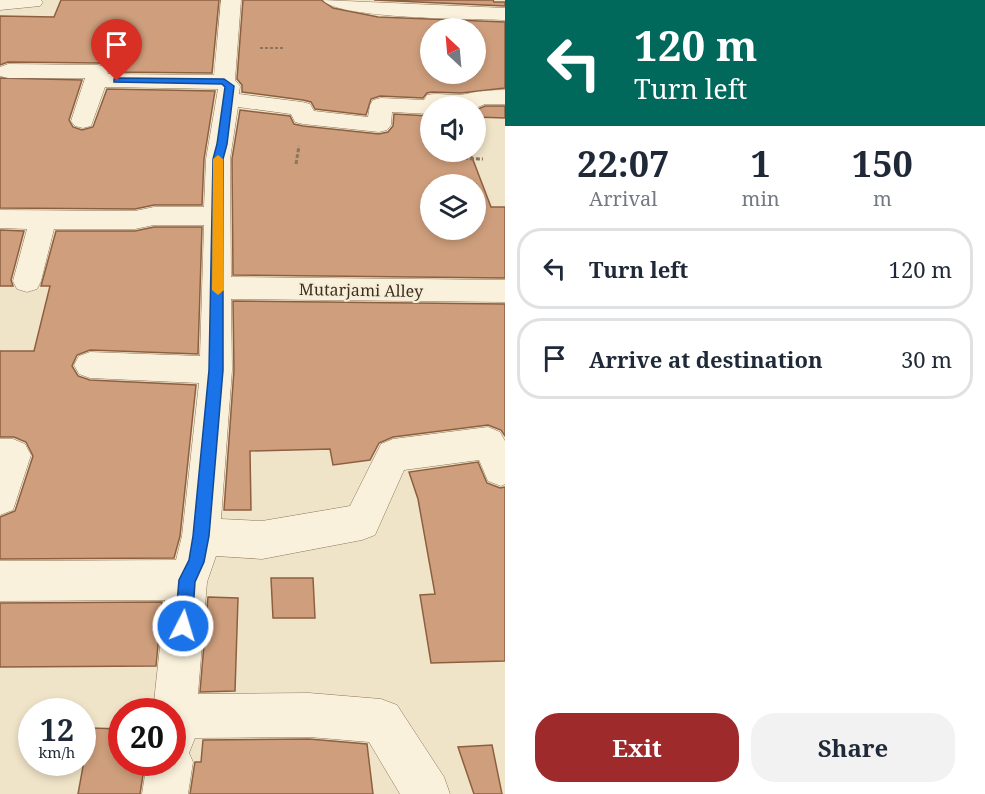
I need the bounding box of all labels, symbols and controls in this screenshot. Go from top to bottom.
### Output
text: 120 m [634,16,758,73]
north arrow [420,18,486,84]
map controls [420,18,486,240]
pin [91,19,142,81]
icon: left [535,24,613,102]
icon: arrive [100,28,133,61]
text: Turn left [634,70,747,107]
button: sound [420,96,486,162]
text: 22:07 [577,139,669,188]
text: 1 [750,139,771,188]
text: 150 [852,139,913,188]
button: layers [420,174,486,240]
text: Arrival [589,185,657,212]
text: min [742,185,780,212]
text: m [873,185,892,212]
icon: left [538,252,571,285]
text: Turn left [589,254,688,284]
text: 120 m [889,254,952,284]
street label: Mutarjami Alley [299,278,424,302]
icon: arrive [538,342,571,375]
text: Arrive at destination [589,344,823,374]
text: 30 m [901,344,952,374]
position arrow [151,594,215,658]
speed limit sign: 20 [108,698,186,776]
text: 12 [40,709,74,750]
button: Exit [535,713,739,782]
button: Share [751,713,955,782]
text: km/h [39,742,75,762]

